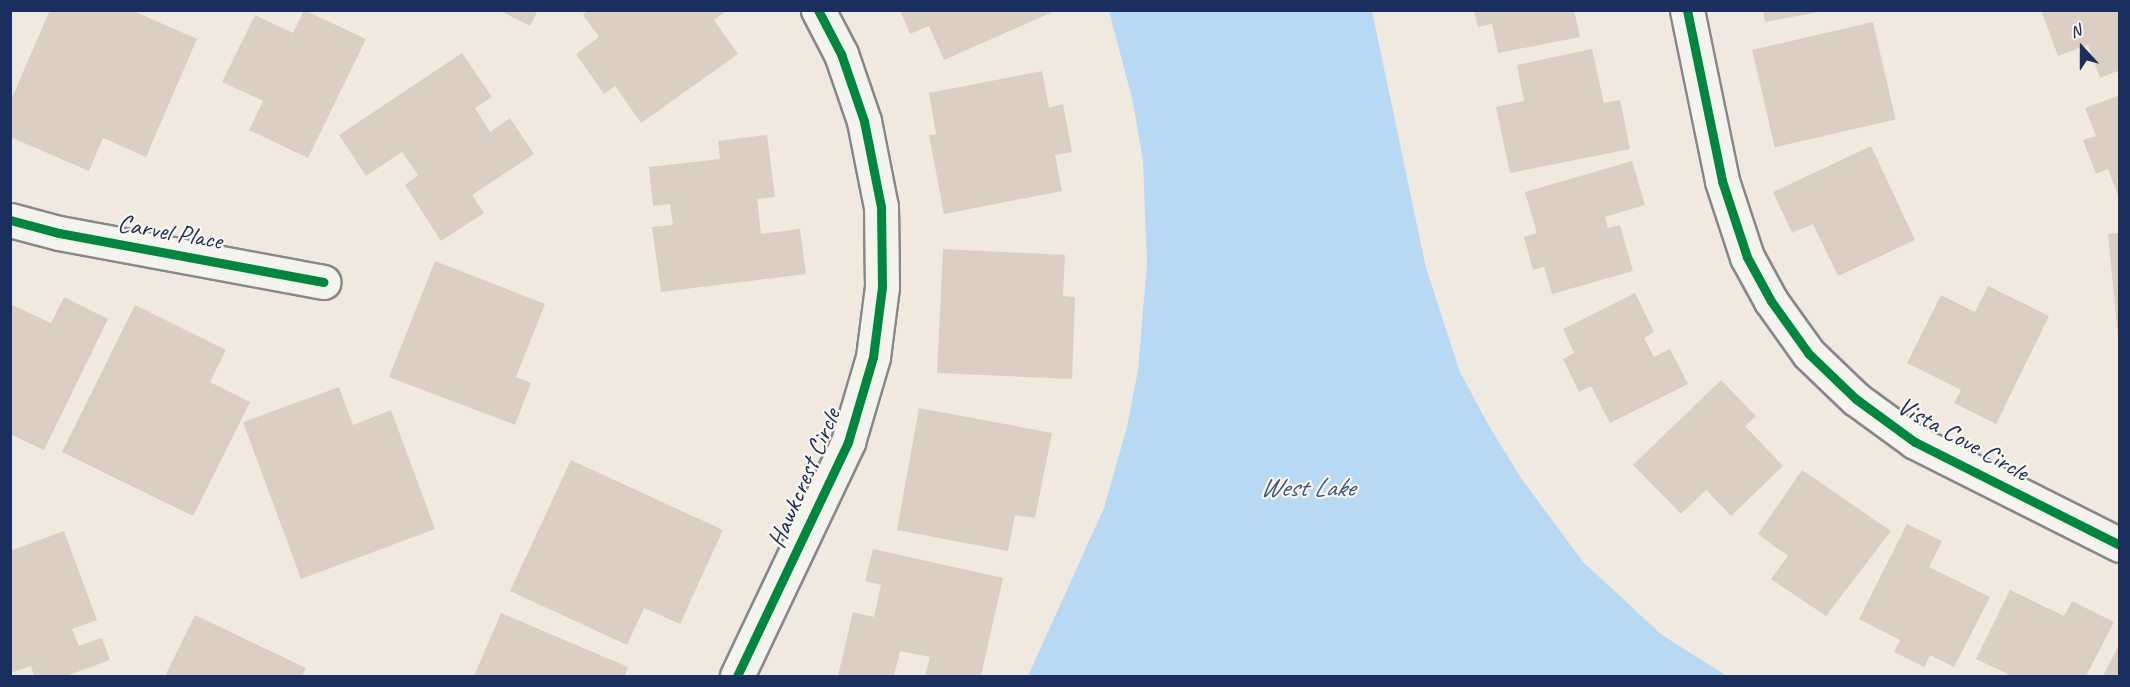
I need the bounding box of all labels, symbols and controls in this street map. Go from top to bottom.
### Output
north arrow [2052,18,2112,78]
text: N [2067,20,2084,42]
street label: Carvel Place [115,207,225,257]
street label: Vista Cove Circle [1892,390,2034,488]
street label: Hawkcrest Circle [761,404,847,552]
water label: West Lake [1259,472,1355,504]

